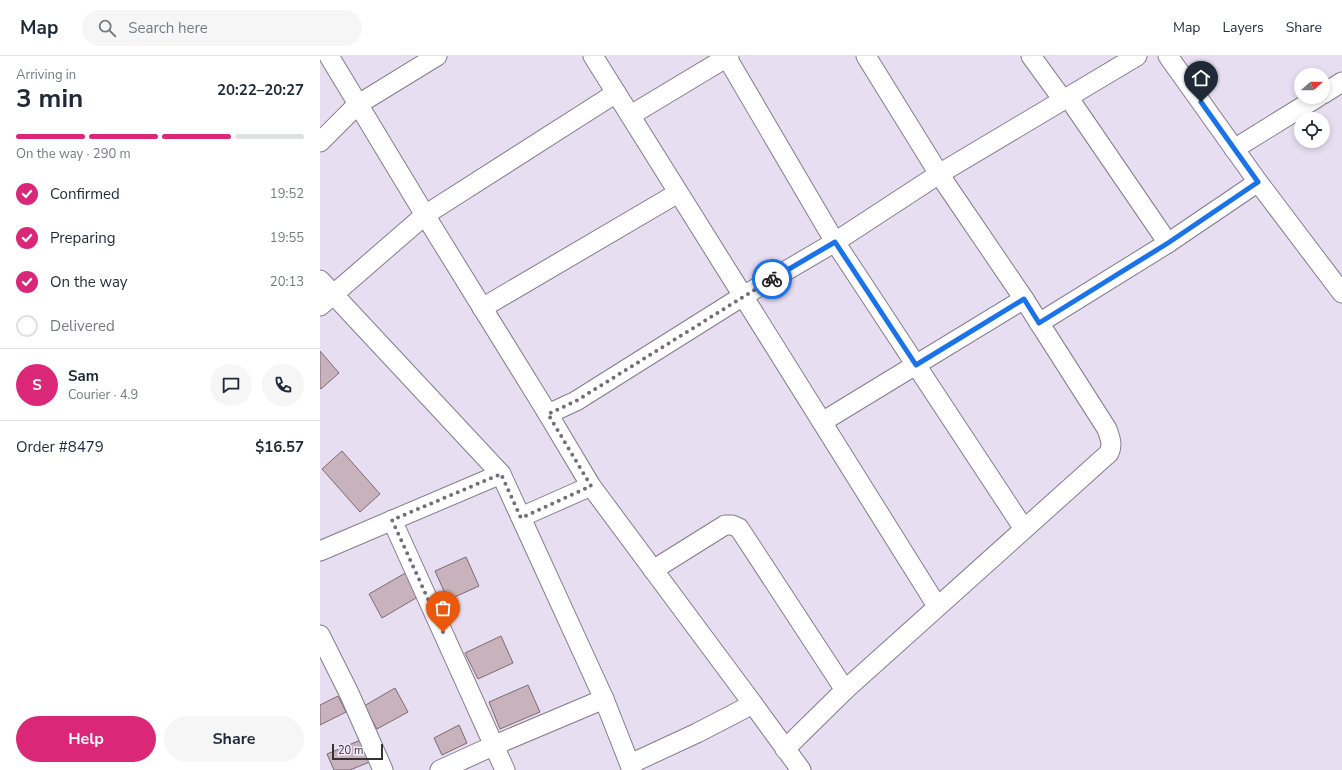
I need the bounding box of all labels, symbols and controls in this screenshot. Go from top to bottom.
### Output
search box [82,10,362,46]
text: Map [20,15,58,41]
icon: search [96,17,118,39]
text: Search here [128,18,208,38]
text: Map [1173,18,1200,37]
text: Layers [1222,18,1264,37]
text: Share [1286,18,1322,37]
pin [1184,61,1218,102]
text: Arriving in [16,66,76,84]
icon: home [1190,67,1212,89]
north arrow [1294,68,1330,104]
map controls [1294,68,1330,148]
text: 20:22–20:27 [217,80,304,100]
text: 3 min [16,81,83,116]
button: locate [1294,112,1330,148]
text: On the way · 290 m [16,145,131,163]
icon: check [16,183,38,205]
text: Confirmed [50,184,120,204]
text: 19:52 [270,185,304,203]
icon: check [16,227,38,249]
text: Preparing [50,228,115,248]
text: 19:55 [270,229,304,247]
courier [752,259,792,299]
icon: bike [761,268,783,290]
icon: check [16,271,38,293]
text: On the way [50,272,128,292]
text: 20:13 [270,273,304,291]
text: Delivered [50,316,115,336]
button: chat [210,364,252,406]
button: phone [262,364,304,406]
text: Sam [68,366,99,386]
text: S [32,375,42,395]
text: Courier · 4.9 [68,386,138,404]
text: Order #8479 [16,437,104,457]
text: $16.57 [255,437,304,457]
pin [426,591,460,632]
icon: bag [432,597,454,619]
button: Help [16,716,156,762]
button: Share [164,716,304,762]
scale bar [332,742,383,761]
text: 20 m [338,743,363,758]

